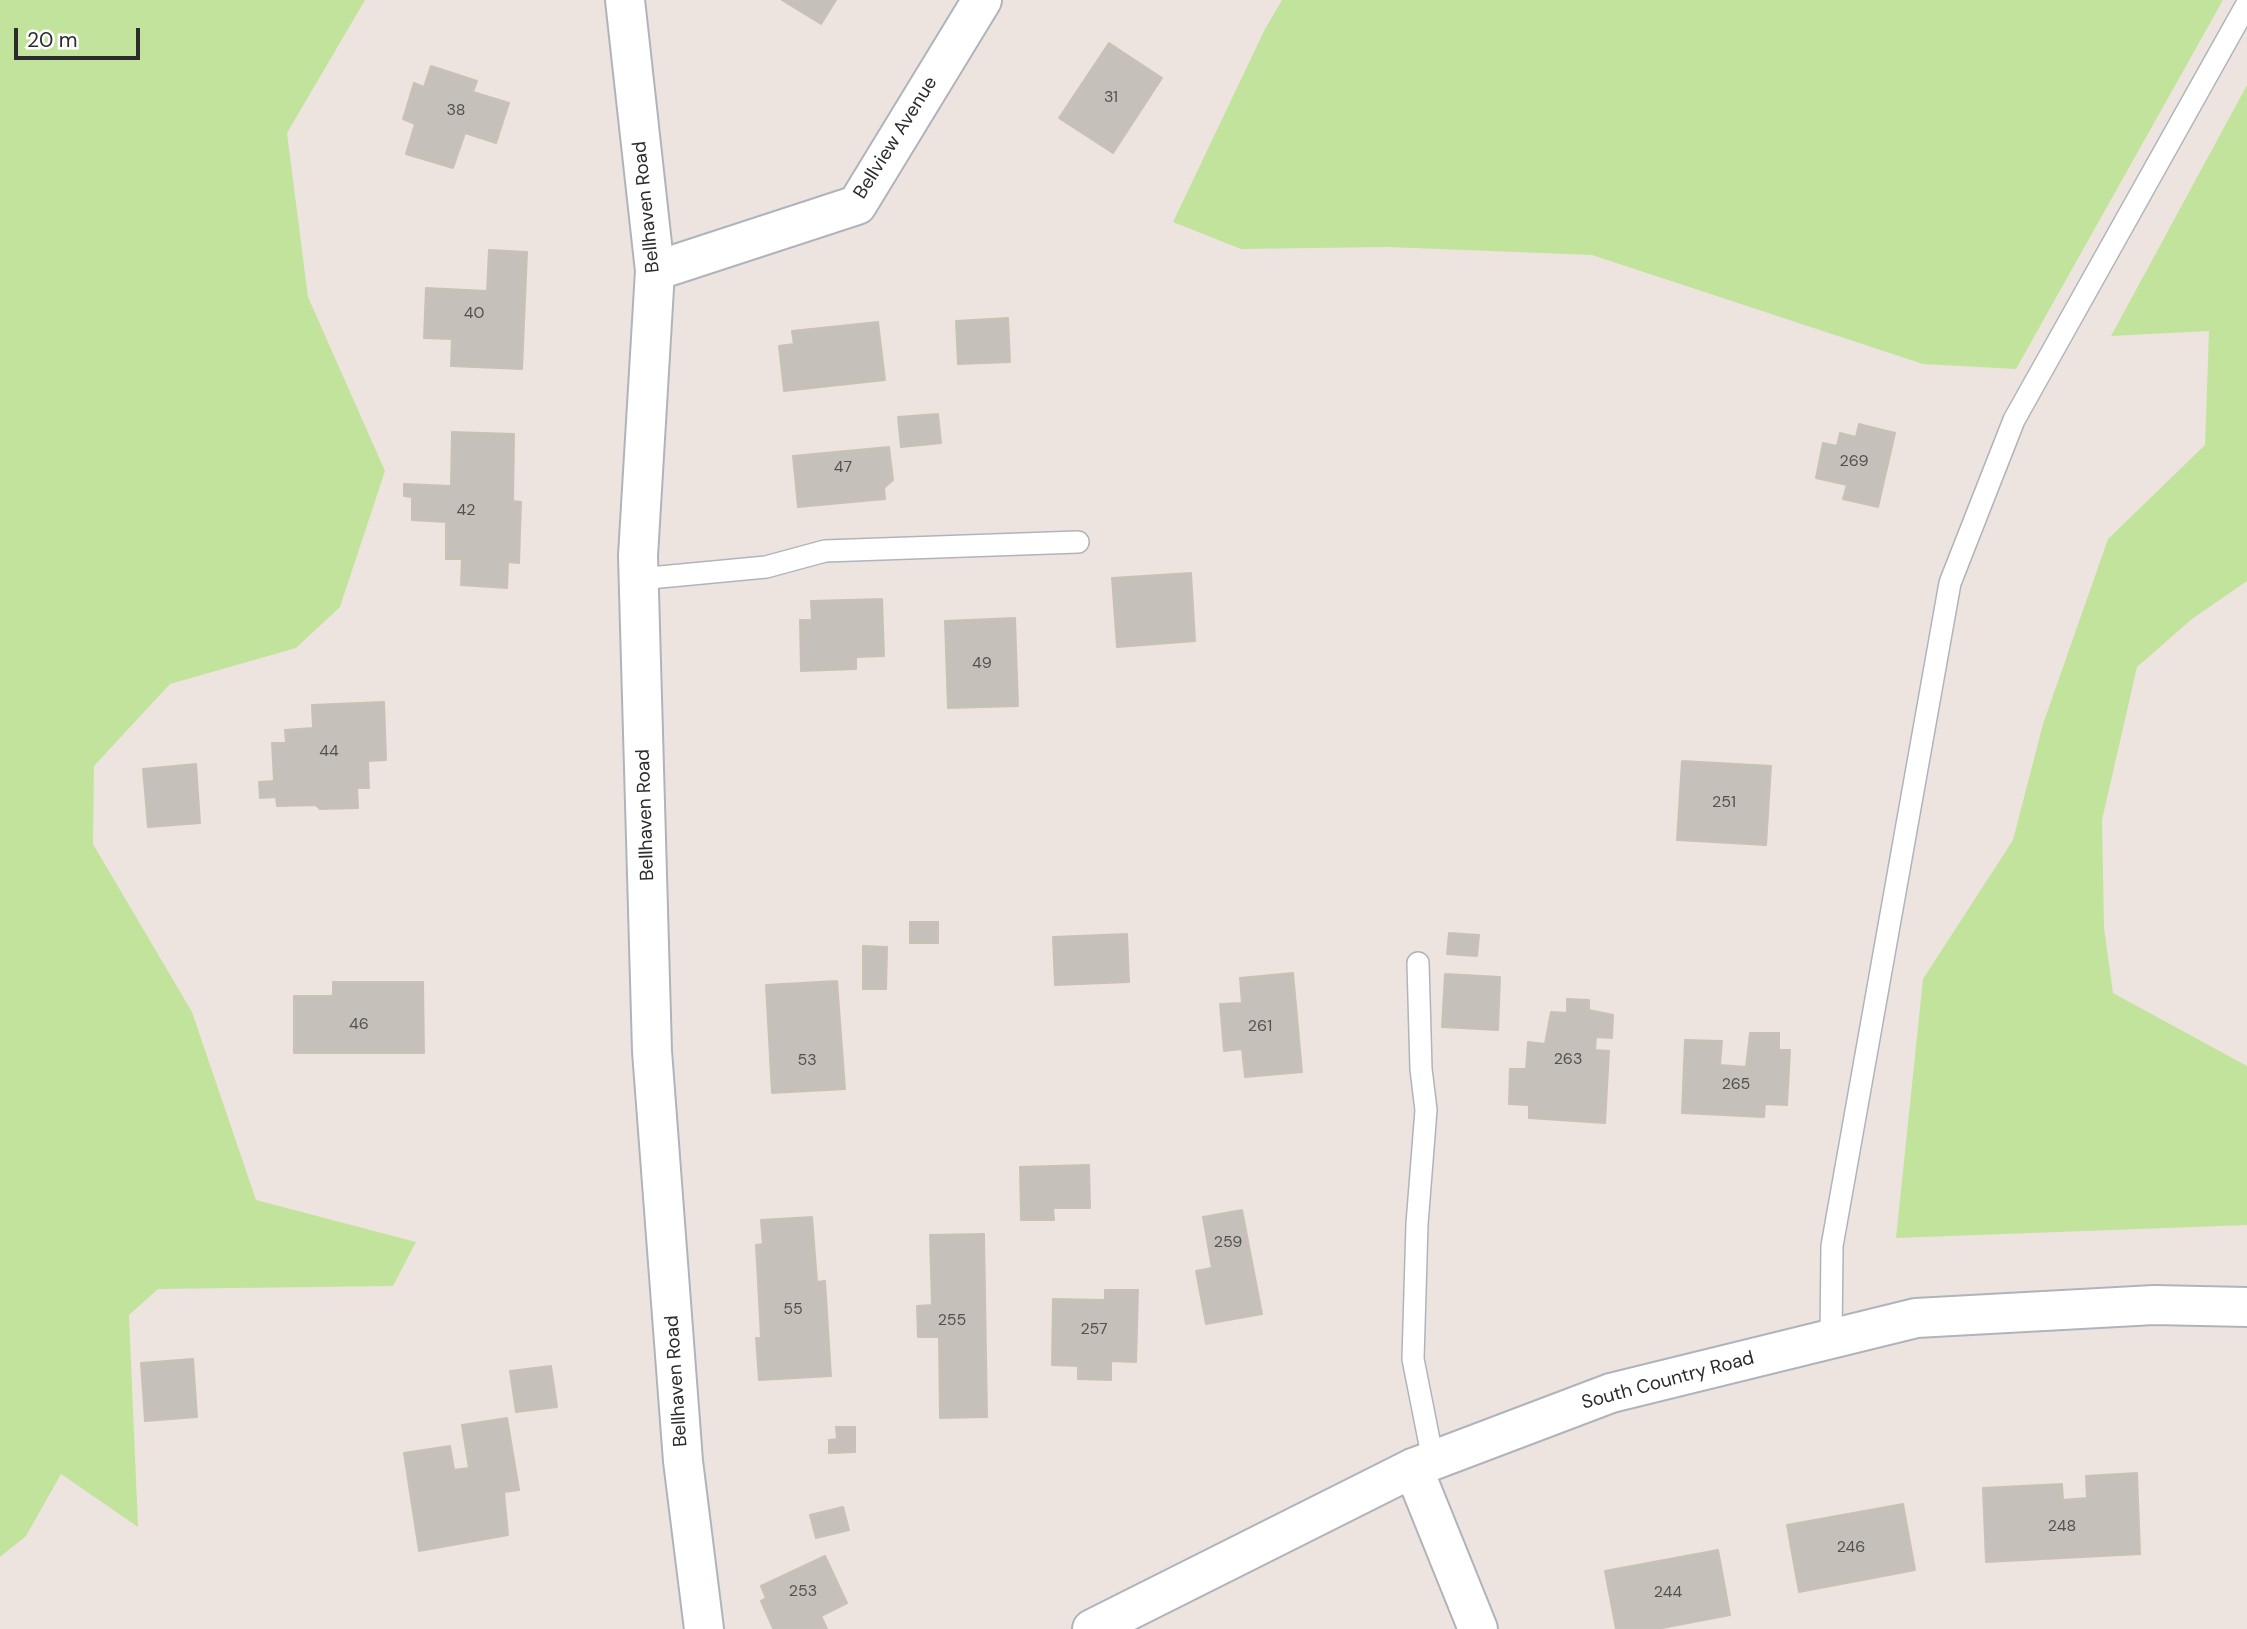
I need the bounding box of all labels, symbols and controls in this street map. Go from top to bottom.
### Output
scale bar [18,14,144,58]
text: 20 m [27,26,78,54]
street label: Bellview Avenue [849,73,943,203]
house number: 31 [1104,88,1118,108]
house number: 38 [446,101,466,121]
street label: Bellhaven Road [629,140,665,274]
house number: 40 [464,304,484,324]
house number: 269 [1840,452,1868,472]
house number: 47 [834,458,852,478]
house number: 42 [457,501,475,521]
house number: 49 [972,654,992,674]
house number: 44 [319,742,339,762]
street label: Bellhaven Road [632,749,660,881]
house number: 251 [1712,793,1736,813]
house number: 46 [349,1015,369,1035]
house number: 261 [1248,1017,1272,1037]
house number: 263 [1554,1050,1582,1070]
house number: 53 [797,1051,817,1071]
house number: 265 [1722,1075,1750,1095]
house number: 259 [1214,1233,1242,1253]
house number: 55 [783,1300,803,1320]
house number: 255 [938,1311,966,1331]
street label: Bellhaven Road [661,1314,693,1448]
house number: 257 [1080,1320,1108,1340]
street label: South Country Road [1579,1347,1757,1415]
house number: 248 [2048,1517,2076,1537]
house number: 246 [1837,1538,1865,1558]
house number: 253 [789,1582,817,1602]
house number: 244 [1654,1583,1682,1603]

